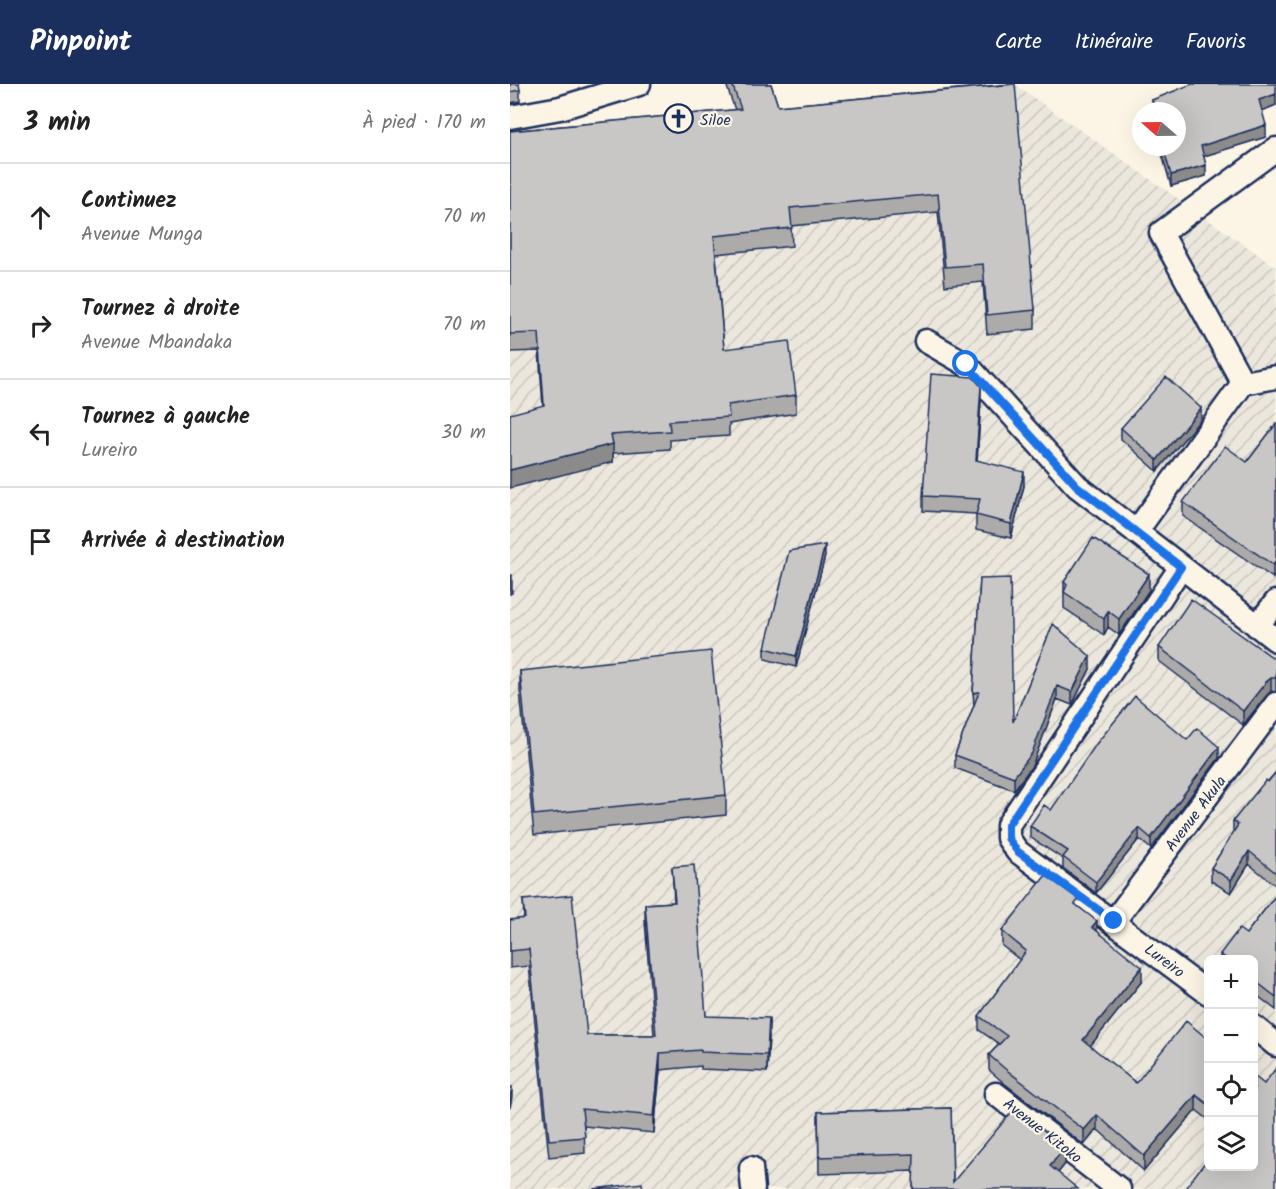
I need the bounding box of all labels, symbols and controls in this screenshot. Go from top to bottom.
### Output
text: Pinpoint [30,20,131,65]
text: Carte [995,26,1042,59]
text: Itinéraire [1075,26,1153,59]
text: Favoris [1186,26,1246,59]
text: 3 min [24,102,91,144]
north arrow [1132,102,1186,156]
church icon: Siloe [663,103,695,135]
text: À pied · 170 m [362,107,486,139]
place label: Siloe [700,108,731,133]
text: Continuez [81,184,177,219]
icon: ahead [24,201,57,234]
text: 70 m [443,201,486,233]
text: Avenue Munga [81,219,203,251]
text: Tournez à droite [81,292,240,327]
icon: right [24,309,57,342]
text: 70 m [443,309,486,341]
text: Avenue Mbandaka [81,327,232,359]
route start [952,350,978,376]
text: Tournez à gauche [81,400,250,435]
icon: left [24,417,57,450]
text: 30 m [441,417,486,449]
text: Lureiro [81,435,138,467]
text: Arrivée à destination [81,524,285,559]
icon: arrive [24,525,57,558]
street label: Avenue Akula [1159,770,1233,857]
route end [1100,907,1126,933]
street label: Lureiro [1138,938,1190,985]
map controls [1204,955,1258,1171]
button: + [1204,955,1258,1009]
button: − [1204,1009,1258,1063]
button: locate [1204,1063,1258,1117]
street label: Avenue Kitoko [997,1092,1087,1170]
button: layers [1204,1117,1258,1171]

